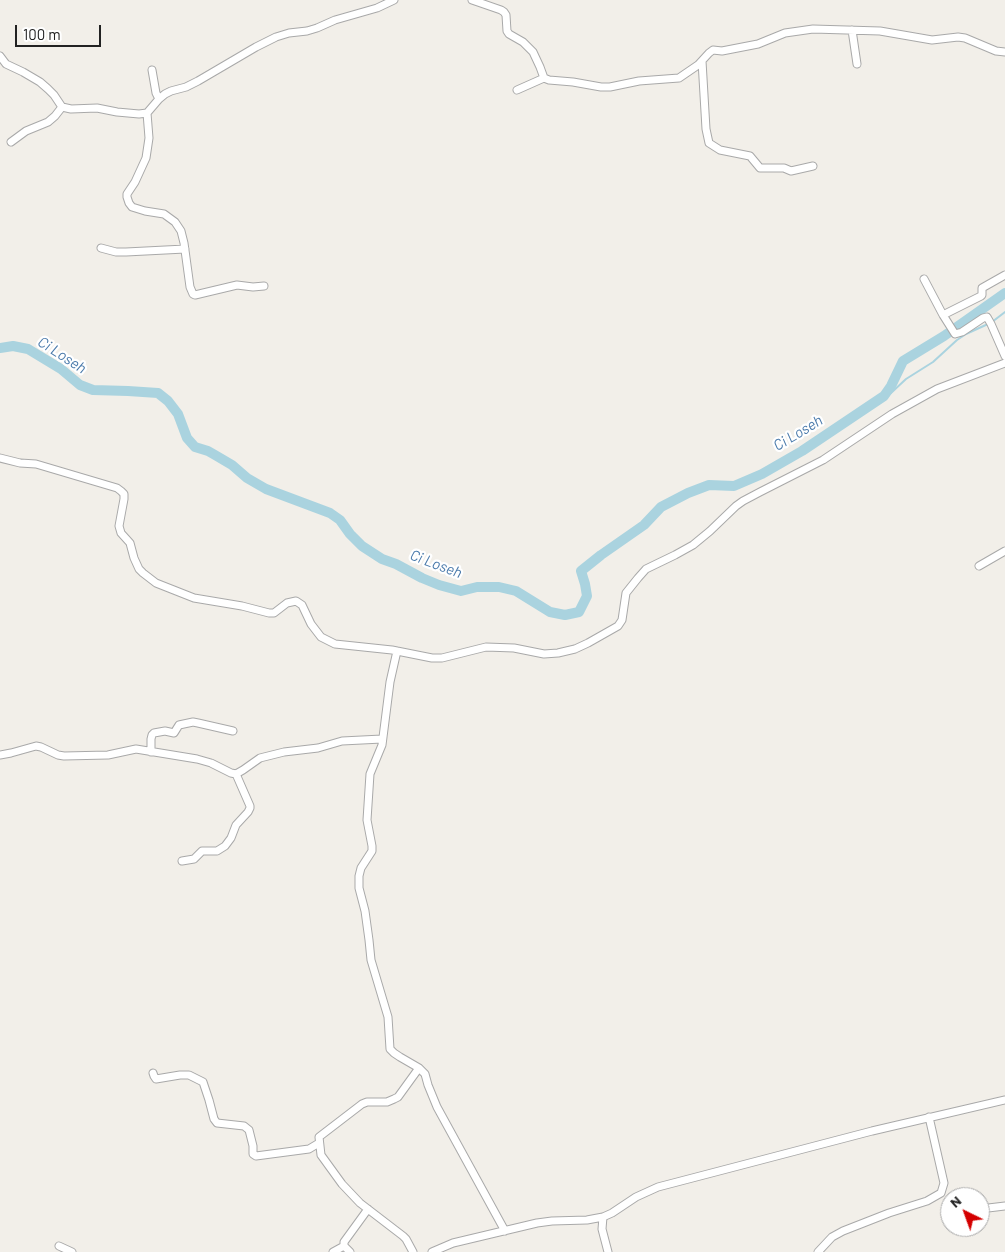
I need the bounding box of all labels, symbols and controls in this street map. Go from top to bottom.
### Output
scale bar [18,15,104,47]
text: 100 m [23,25,61,43]
water label: Ci Loseh [34,333,90,377]
water label: Ci Loseh [770,411,826,455]
water label: Ci Loseh [407,546,465,582]
north arrow [940,1187,990,1237]
text: N [946,1192,964,1211]

